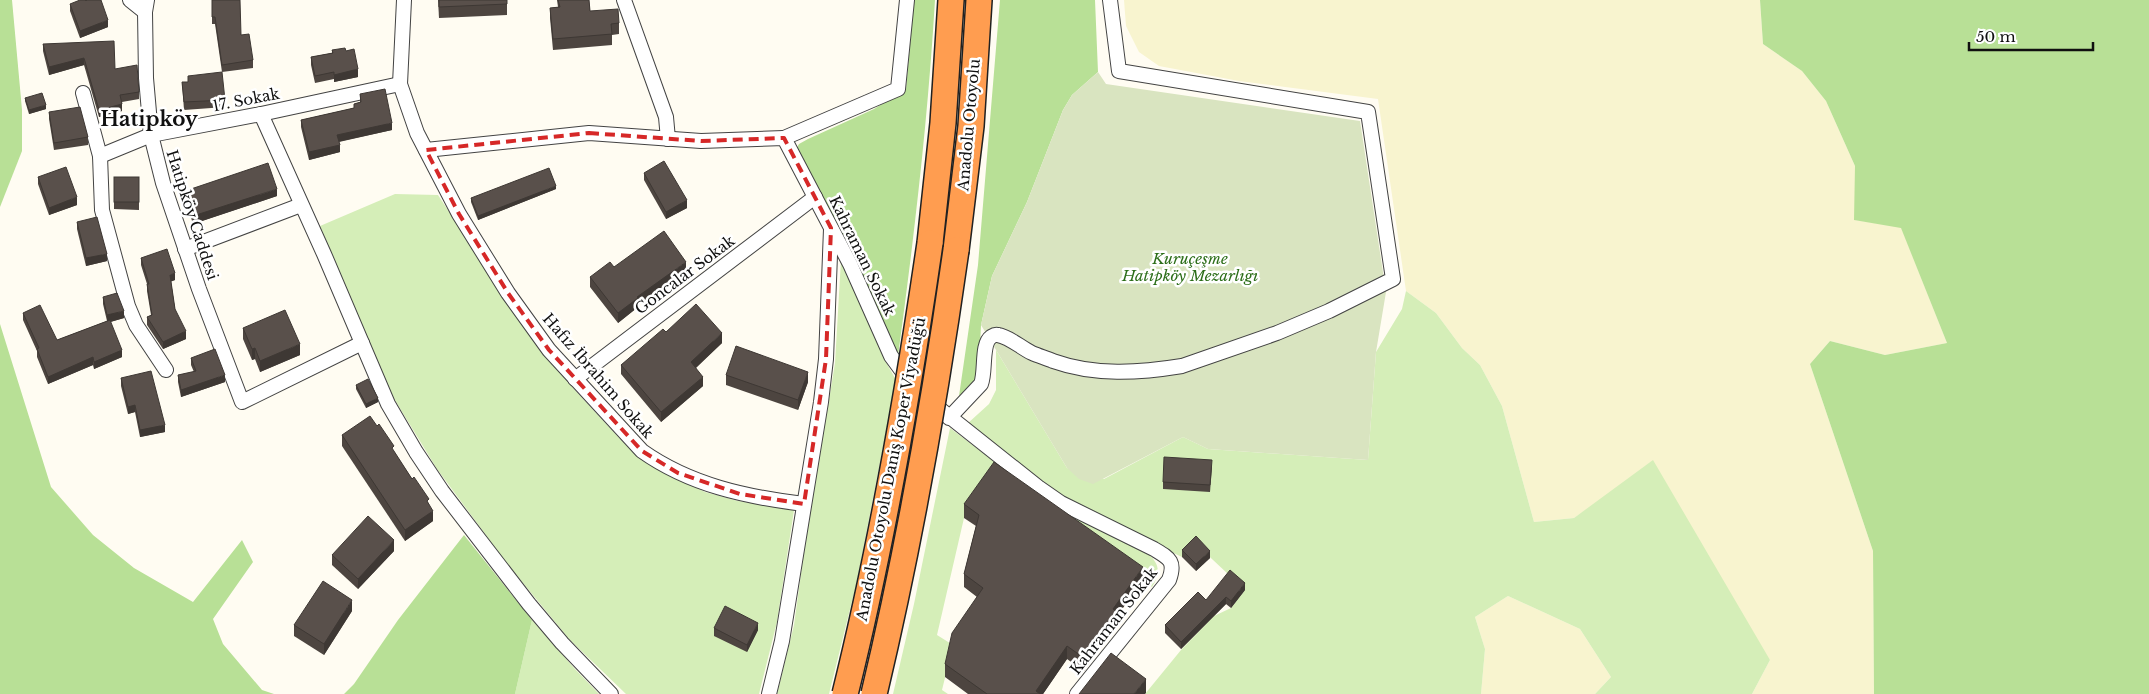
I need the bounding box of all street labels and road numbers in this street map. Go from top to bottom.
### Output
street label: Anadolu Otoyolu [953,58,984,193]
street label: 17. Sokak [211,84,282,115]
street label: Hatipköy Caddesi [162,147,223,282]
street label: Kahraman Sokak [825,193,900,320]
street label: Goncalar Sokak [631,230,739,318]
street label: Hafız İbrahim Sokak [539,309,658,443]
street label: Anadolu Otoyolu Daniş Koper Viyadüğü [852,315,929,623]
street label: Kahraman Sokak [1066,563,1162,678]

